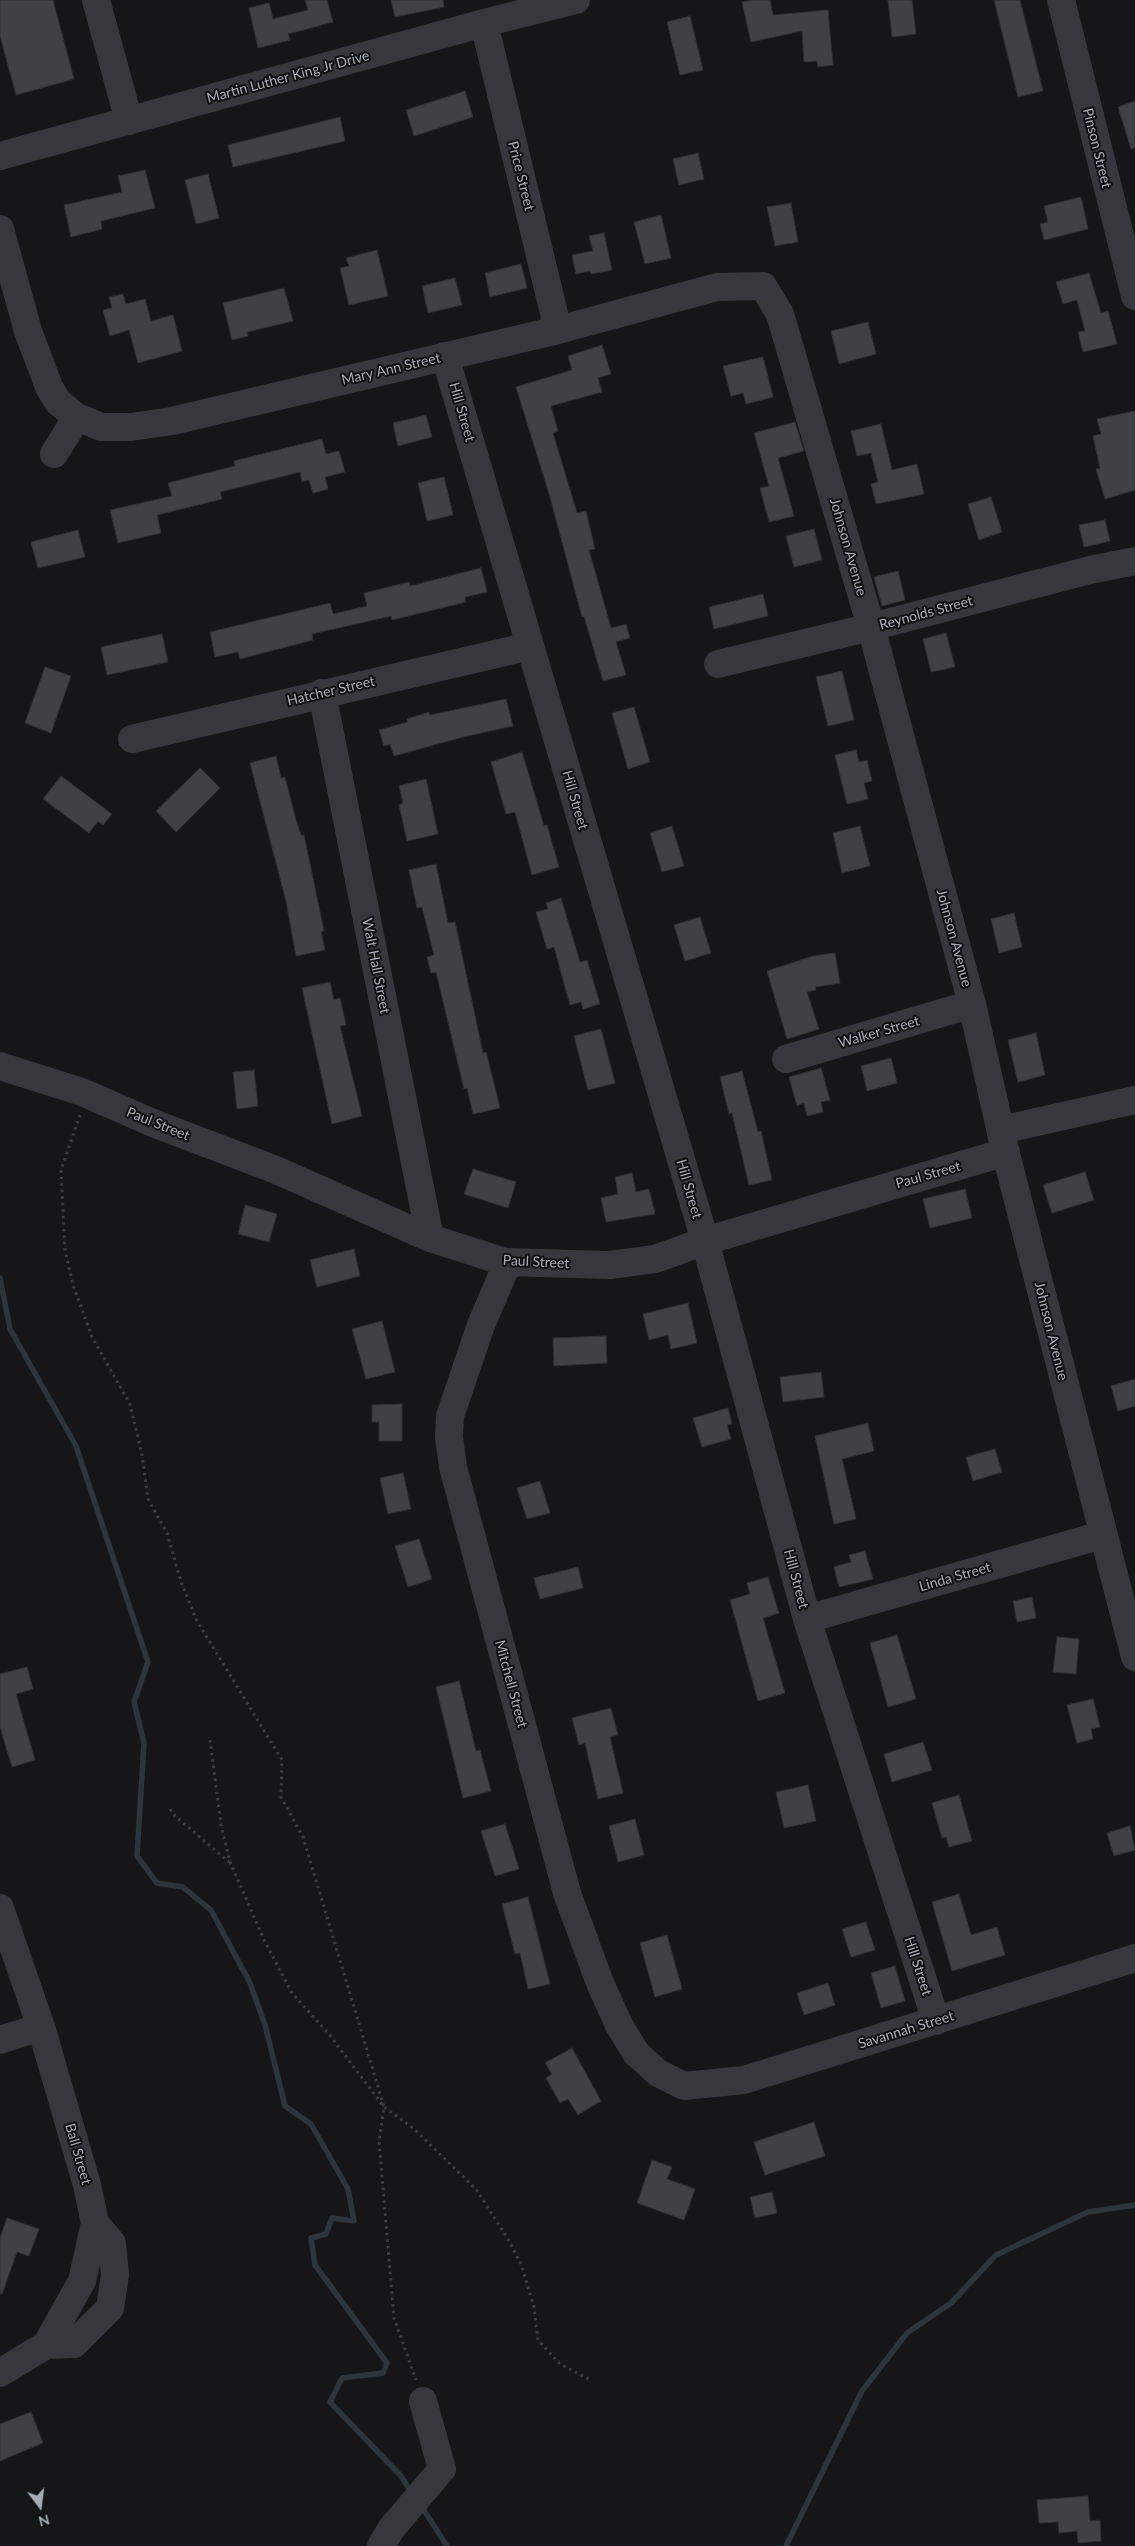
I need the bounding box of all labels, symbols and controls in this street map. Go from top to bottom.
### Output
street label: Martin Luther King Jr Drive [205,47,371,107]
street label: Pinson Street [1079,106,1115,190]
street label: Price Street [504,139,538,213]
street label: Mary Ann Street [340,349,442,389]
street label: Hill Street [446,380,478,444]
street label: Johnson Avenue [826,496,870,598]
street label: Reynolds Street [877,592,975,634]
street label: Hatcher Street [285,673,377,709]
street label: Hill Street [559,768,591,832]
street label: Johnson Avenue [933,887,975,989]
street label: Walt Hall Street [358,917,394,1015]
street label: Walker Street [836,1012,922,1052]
street label: Paul Street [124,1104,192,1144]
street label: Hill Street [673,1157,705,1221]
street label: Paul Street [894,1158,962,1192]
street label: Paul Street [502,1252,570,1272]
street label: Johnson Avenue [1031,1280,1071,1382]
street label: Hill Street [780,1547,812,1611]
street label: Linda Street [917,1559,993,1595]
street label: Mitchell Street [491,1638,531,1730]
street label: Hill Street [901,1934,935,1998]
street label: Savannah Street [856,2007,956,2053]
street label: Ball Street [61,2121,95,2187]
north arrow [15,2481,65,2531]
text: N [37,2511,51,2531]

